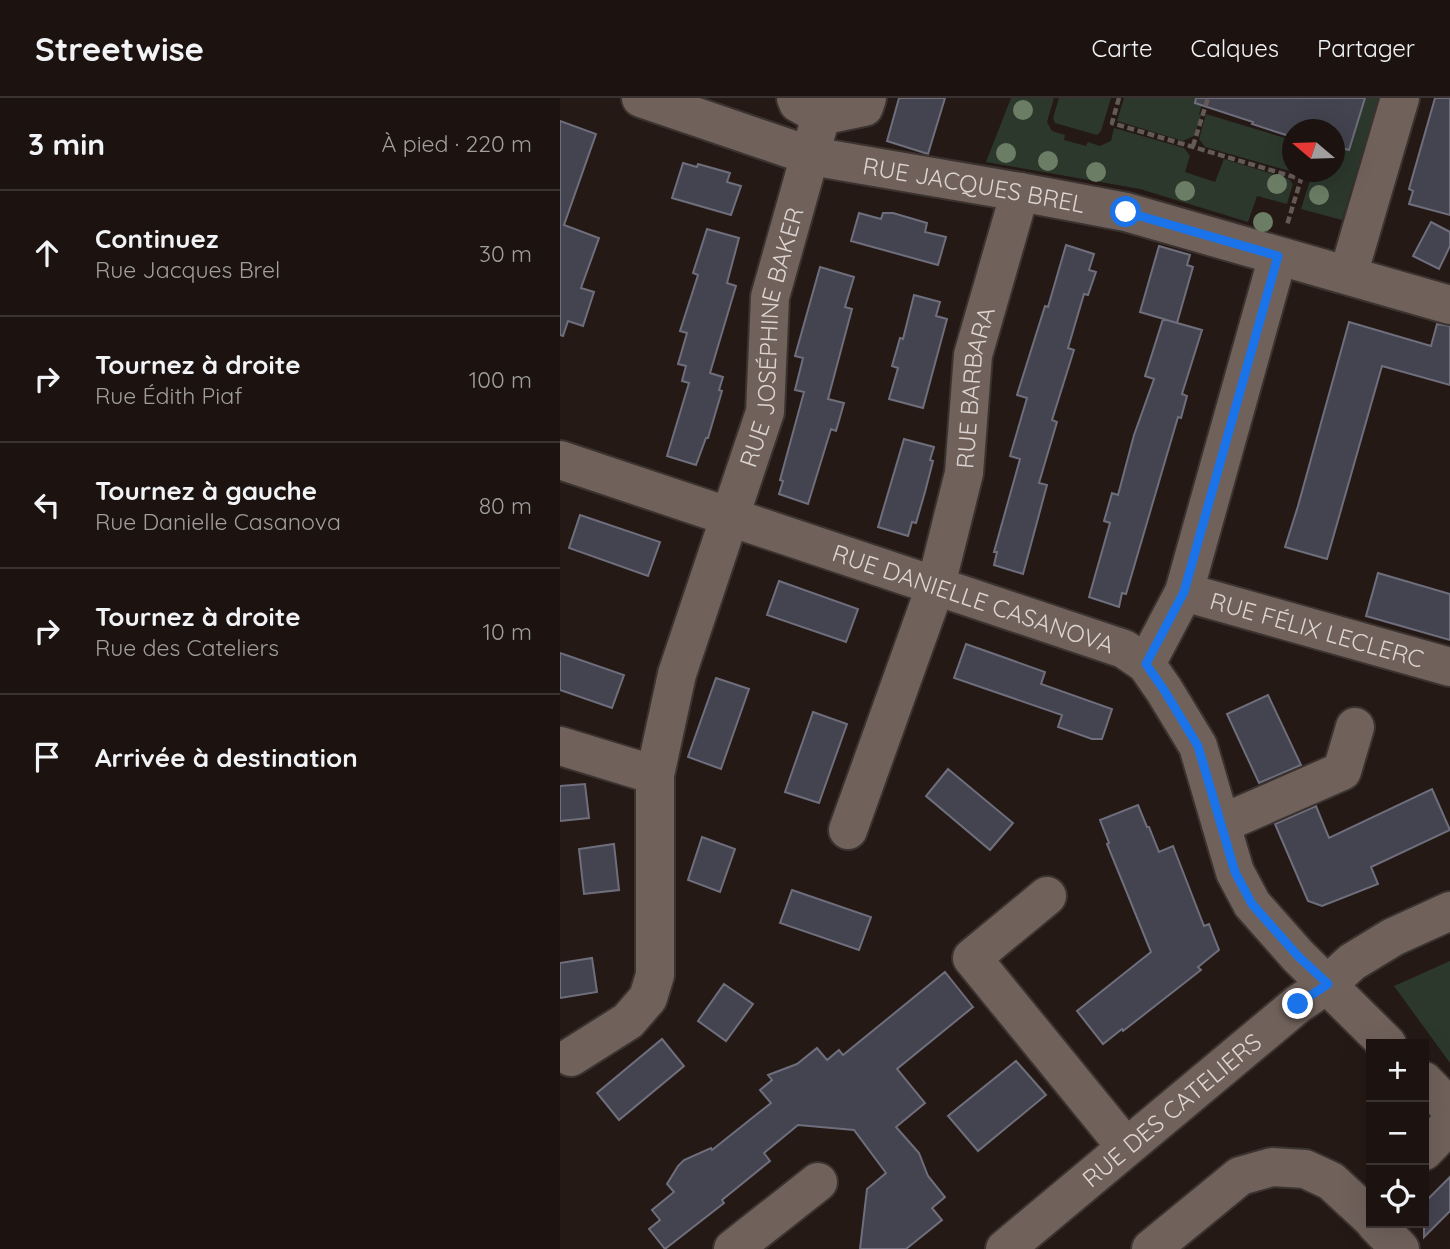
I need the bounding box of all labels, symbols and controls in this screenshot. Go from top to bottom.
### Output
text: Streetwise [35,28,204,69]
text: Carte [1091,33,1153,63]
text: Calques [1191,33,1279,63]
text: Partager [1317,33,1415,63]
north arrow [1282,119,1345,182]
text: 3 min [28,125,105,163]
text: À pied · 220 m [382,129,532,158]
street label: RUE JACQUES BREL [860,150,1088,219]
route start [1110,196,1141,227]
street label: RUE JOSÉPHINE BAKER [733,204,810,471]
text: Continuez [95,222,218,255]
icon: ahead [28,234,66,272]
text: 30 m [479,239,532,268]
text: Rue Jacques Brel [95,255,280,284]
street label: RUE BARBARA [949,303,1001,470]
text: Tournez à droite [95,348,300,381]
icon: right [28,360,66,398]
text: 100 m [469,365,532,394]
text: Rue Édith Piaf [95,381,242,410]
text: Tournez à gauche [95,474,317,507]
icon: left [28,486,66,524]
text: 80 m [479,491,532,520]
text: Rue Danielle Casanova [95,507,341,536]
street label: RUE DANIELLE CASANOVA [829,537,1118,660]
street label: RUE FÉLIX LECLERC [1207,585,1427,674]
text: Tournez à droite [95,600,300,633]
icon: right [28,612,66,650]
text: 10 m [483,617,532,646]
text: Rue des Cateliers [95,633,279,662]
icon: arrive [28,738,66,776]
text: Arrivée à destination [95,741,358,774]
route end [1282,988,1313,1019]
street label: RUE DES CATELIERS [1076,1026,1267,1193]
map controls [1366,1039,1429,1228]
button: + [1366,1039,1429,1102]
button: − [1366,1102,1429,1165]
button: locate [1366,1165,1429,1228]

